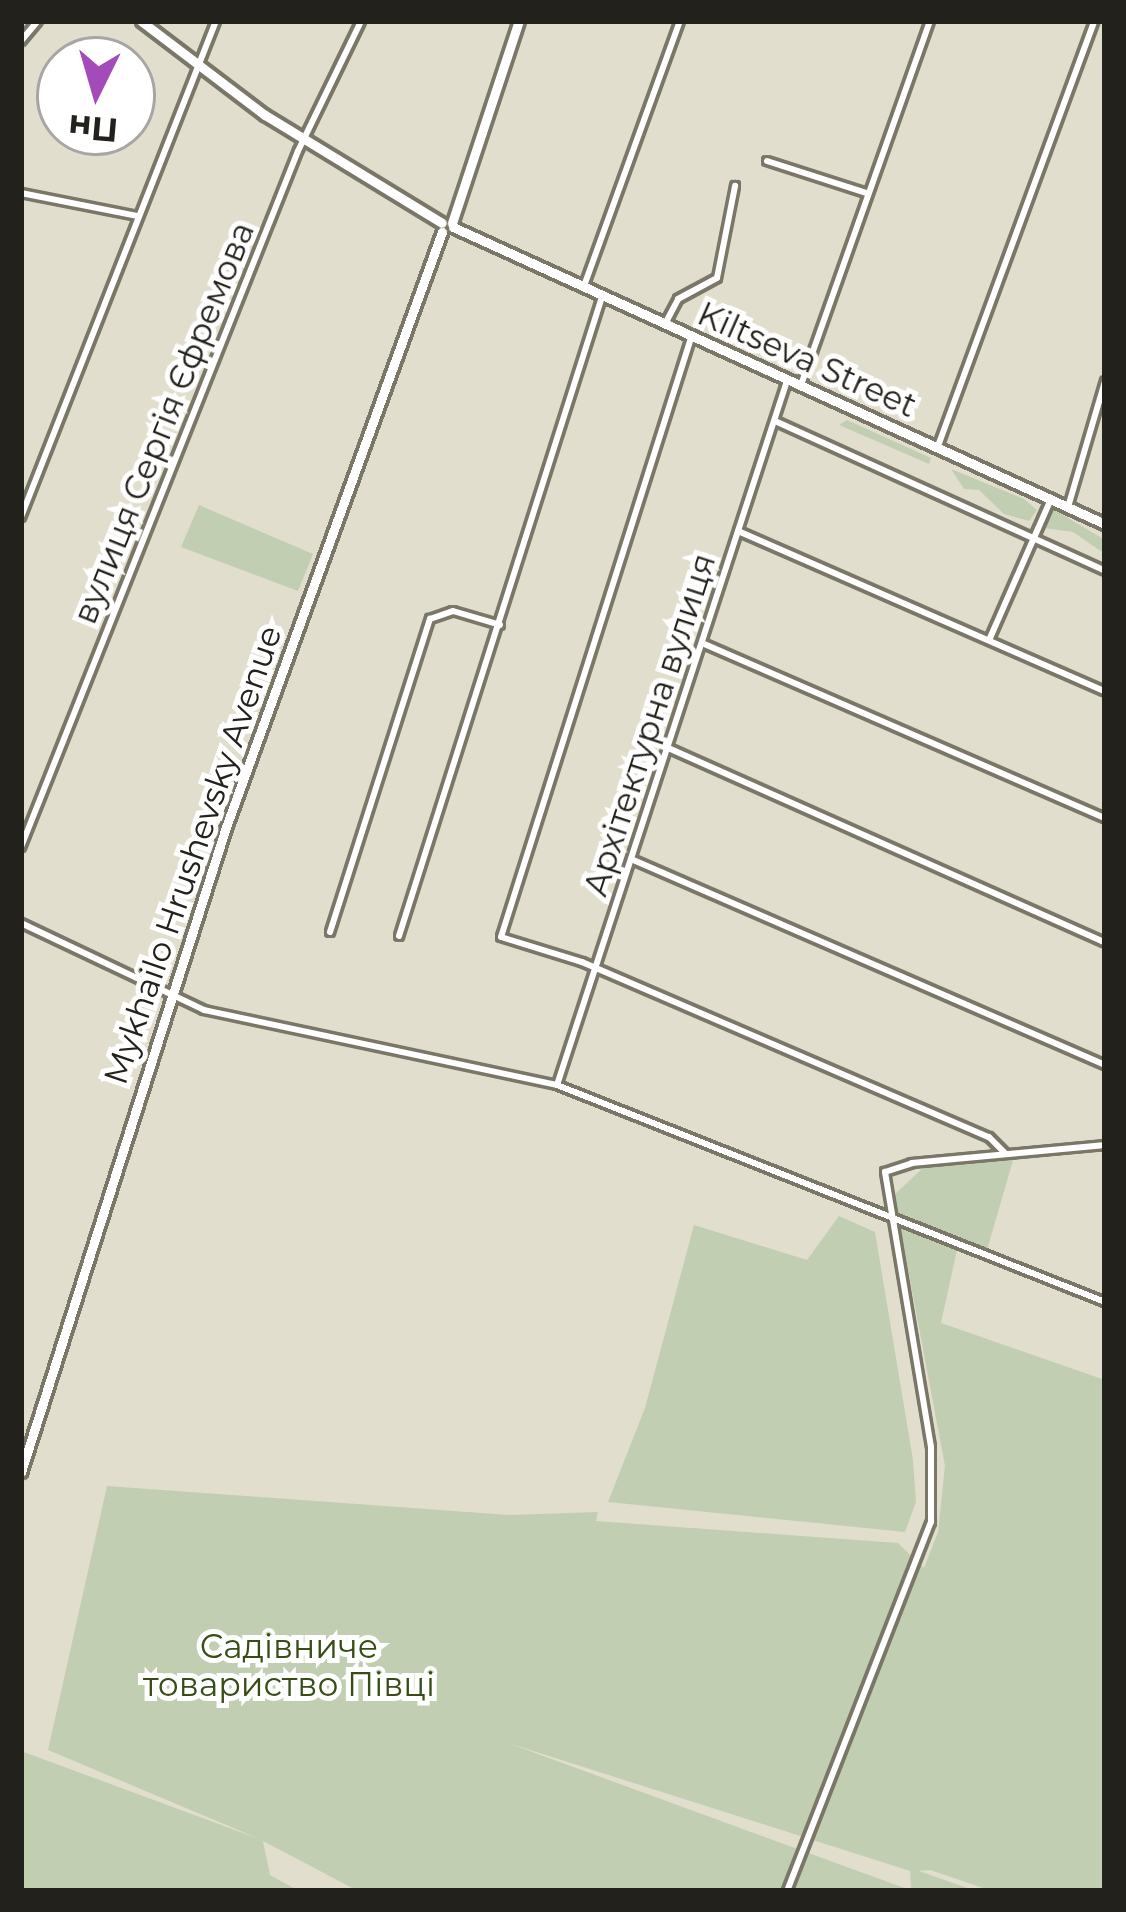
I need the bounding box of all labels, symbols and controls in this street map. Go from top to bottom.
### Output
north arrow [36,36,156,156]
text: Пн [67,107,120,151]
street label: вулиця Сергія Єфремова [65,216,263,630]
street label: Kiltseva Street [692,294,922,426]
street label: Архітектурна вулиця [576,549,724,901]
street label: Mykhailo Hrushevsky Avenue [96,621,290,1089]
park label: Садівниче товариство Півці [143,1627,435,1705]

